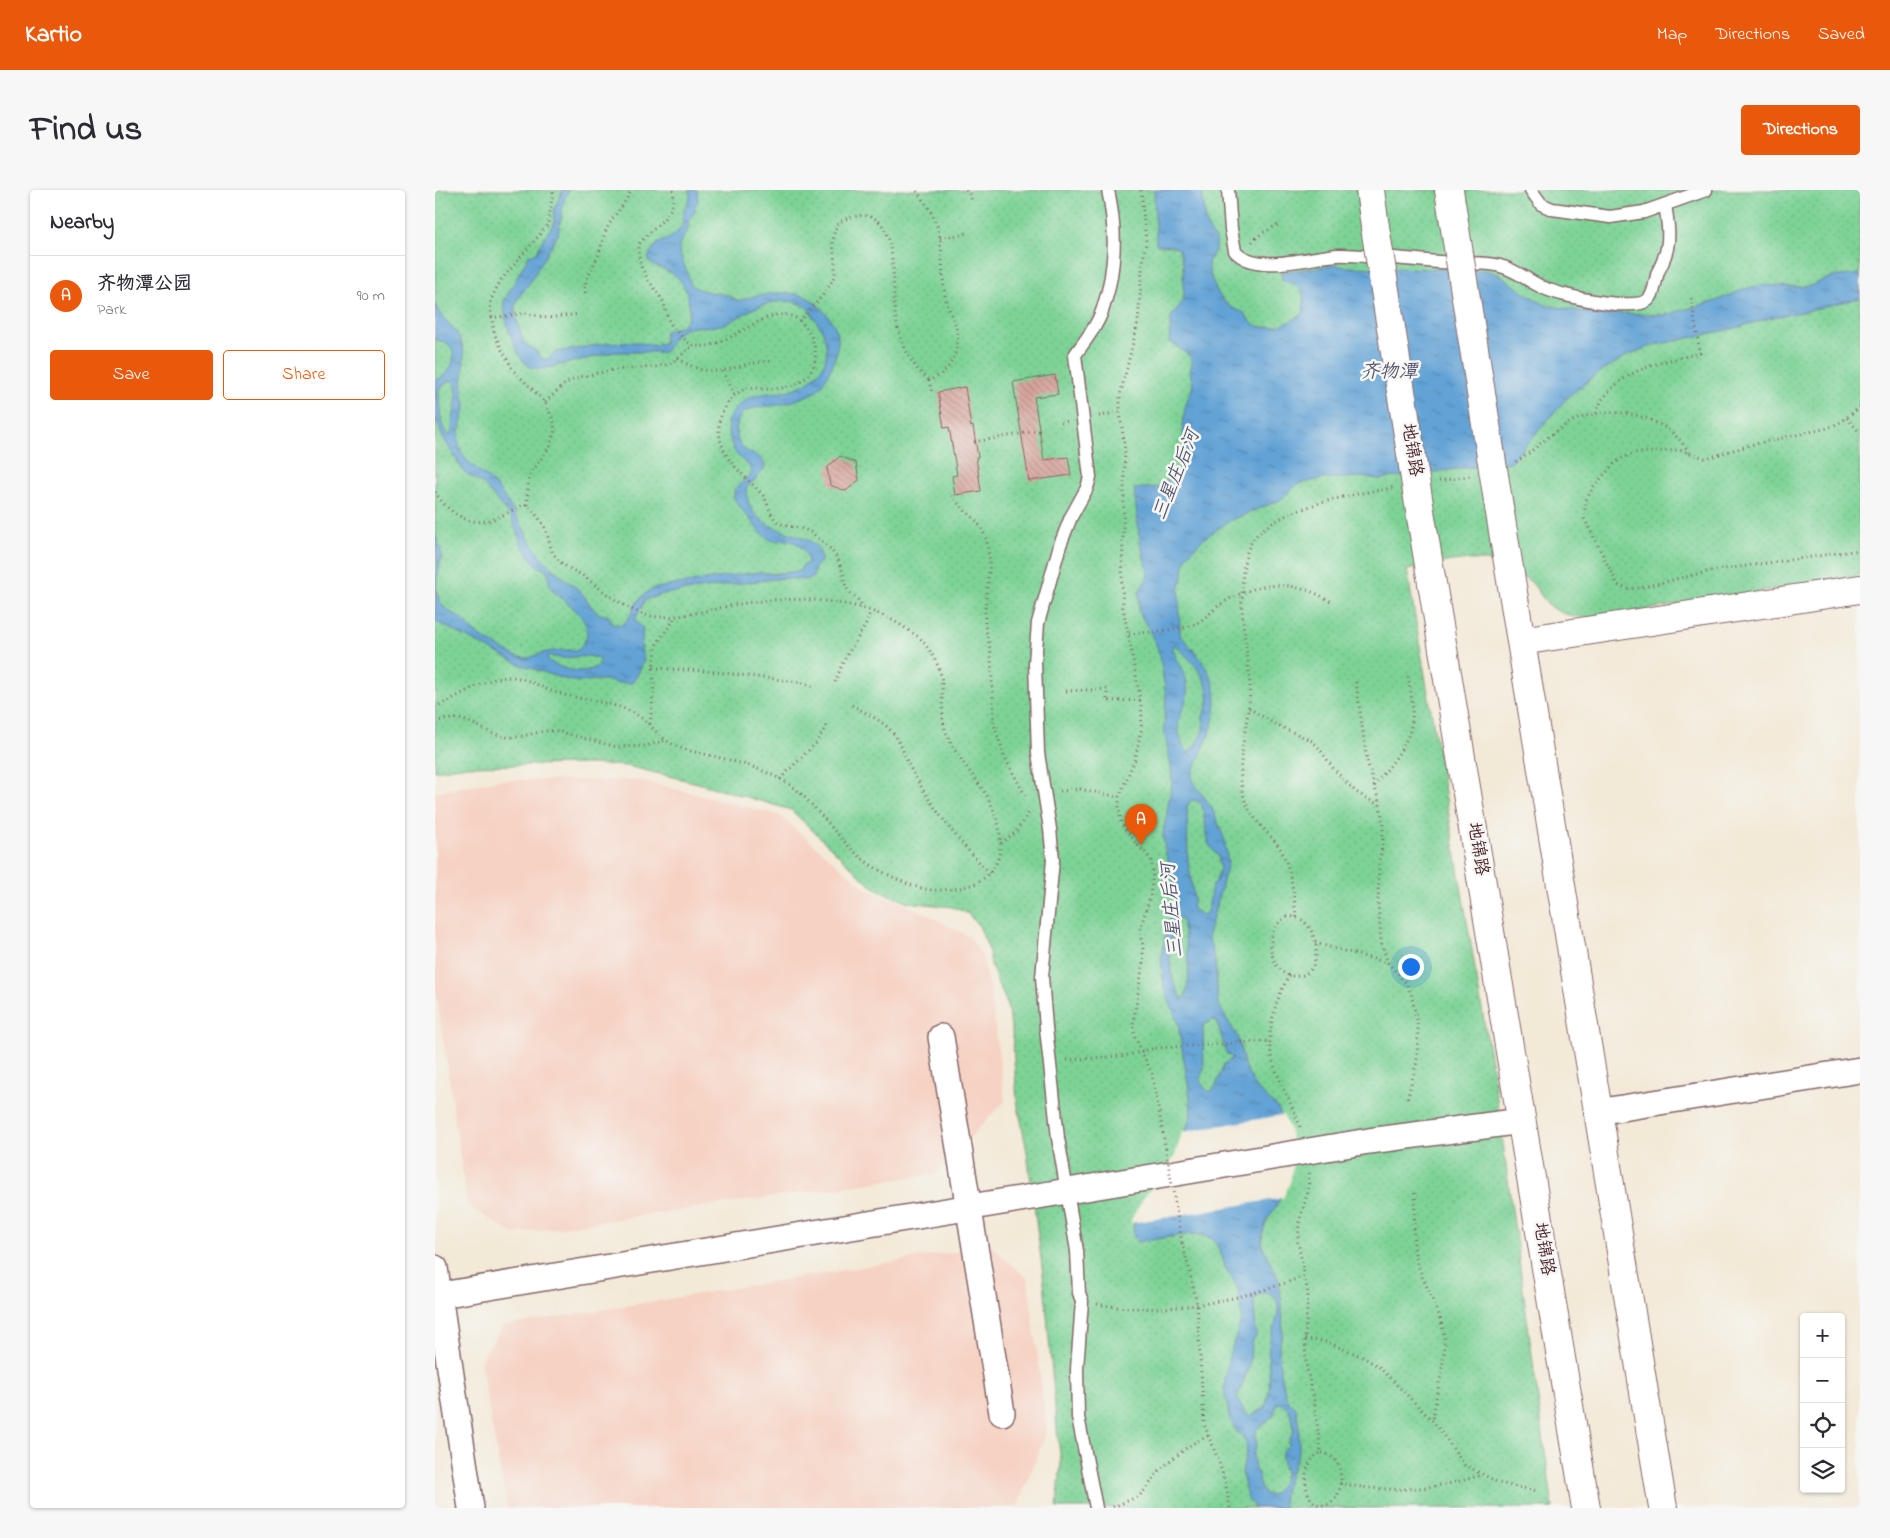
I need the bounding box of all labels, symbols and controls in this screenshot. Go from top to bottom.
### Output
text: Kartio [25,18,82,53]
text: Map [1657,22,1687,48]
text: Directions [1715,22,1790,48]
text: Saved [1818,22,1865,48]
text: Find us [30,105,142,156]
button: Directions [1741,105,1860,155]
text: Nearby [50,208,114,238]
text: 齐物潭公园 [97,271,192,298]
text: A [61,284,71,308]
text: 90 m [357,284,385,308]
text: Park [97,298,126,322]
button: Save [50,350,213,400]
button: Share [223,350,385,400]
water label: 齐物潭 [1360,359,1419,386]
street label: 地锦路 [1394,421,1428,479]
water label: 三星庄后河 [1147,423,1208,524]
pin: A [1125,804,1157,845]
street label: 地锦路 [1460,820,1494,878]
water label: 三星庄后河 [1155,859,1191,959]
your location [1398,954,1424,980]
street label: 地锦路 [1526,1220,1560,1278]
map controls [1800,1313,1845,1493]
button: + [1800,1313,1845,1358]
button: − [1800,1358,1845,1403]
button: locate [1800,1403,1845,1448]
button: layers [1800,1448,1845,1493]

